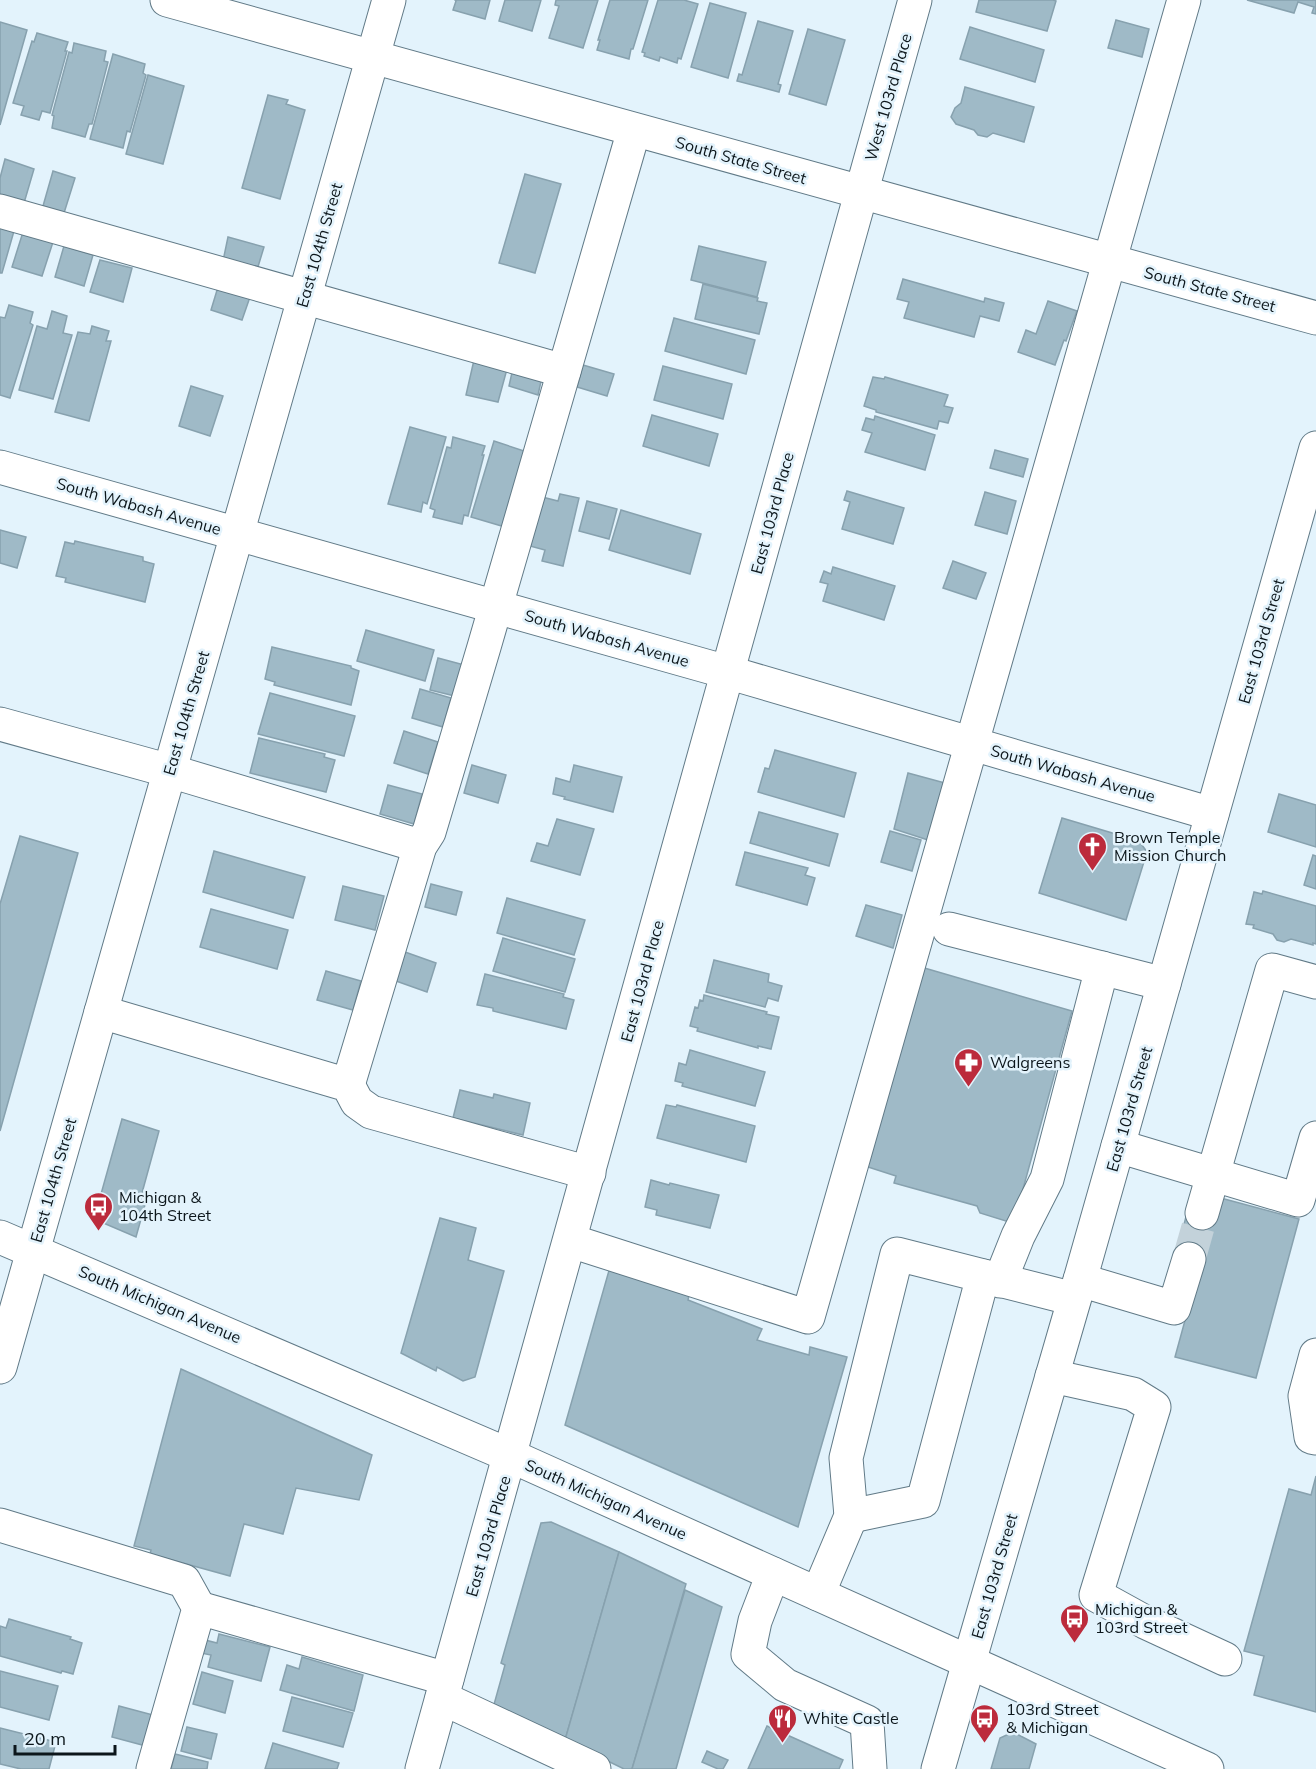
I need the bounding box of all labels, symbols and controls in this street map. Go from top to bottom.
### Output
street label: West 103rd Place [860,31,916,163]
street label: South State Street [673,132,809,188]
street label: East 104th Street [292,180,346,310]
street label: South State Street [1142,262,1278,316]
street label: East 103rd Place [746,450,798,576]
street label: South Wabash Avenue [54,473,224,539]
street label: East 103rd Street [1234,576,1289,706]
street label: South Wabash Avenue [522,605,692,671]
street label: East 104th Street [159,648,213,778]
street label: South Wabash Avenue [988,740,1158,806]
place label: Brown Temple Mission Church [1114,827,1226,865]
church icon: Brown Temple Mission Church [1077,830,1109,872]
street label: East 103rd Place [616,918,668,1044]
street label: East 103rd Street [1102,1044,1157,1174]
pharmacy icon: Walgreens [953,1046,985,1088]
place label: Walgreens [990,1052,1070,1072]
street label: East 104th Street [26,1115,80,1245]
place label: Michigan & 104th Street [119,1187,212,1225]
bus stop icon: Michigan & 104th Street [82,1190,114,1232]
street label: South Michigan Avenue [76,1261,244,1347]
street label: South Michigan Avenue [522,1454,690,1544]
street label: East 103rd Place [461,1473,515,1599]
street label: East 103rd Street [967,1511,1022,1641]
place label: Michigan & 103rd Street [1095,1599,1188,1637]
bus stop icon: Michigan & 103rd Street [1058,1602,1090,1644]
place label: 103rd Street & Michigan [1006,1699,1099,1737]
restaurant icon: White Castle [766,1702,798,1744]
bus stop icon: 103rd Street & Michigan [969,1702,1001,1744]
place label: White Castle [803,1708,899,1728]
scale bar [15,1718,116,1756]
text: 20 m [24,1727,66,1750]

